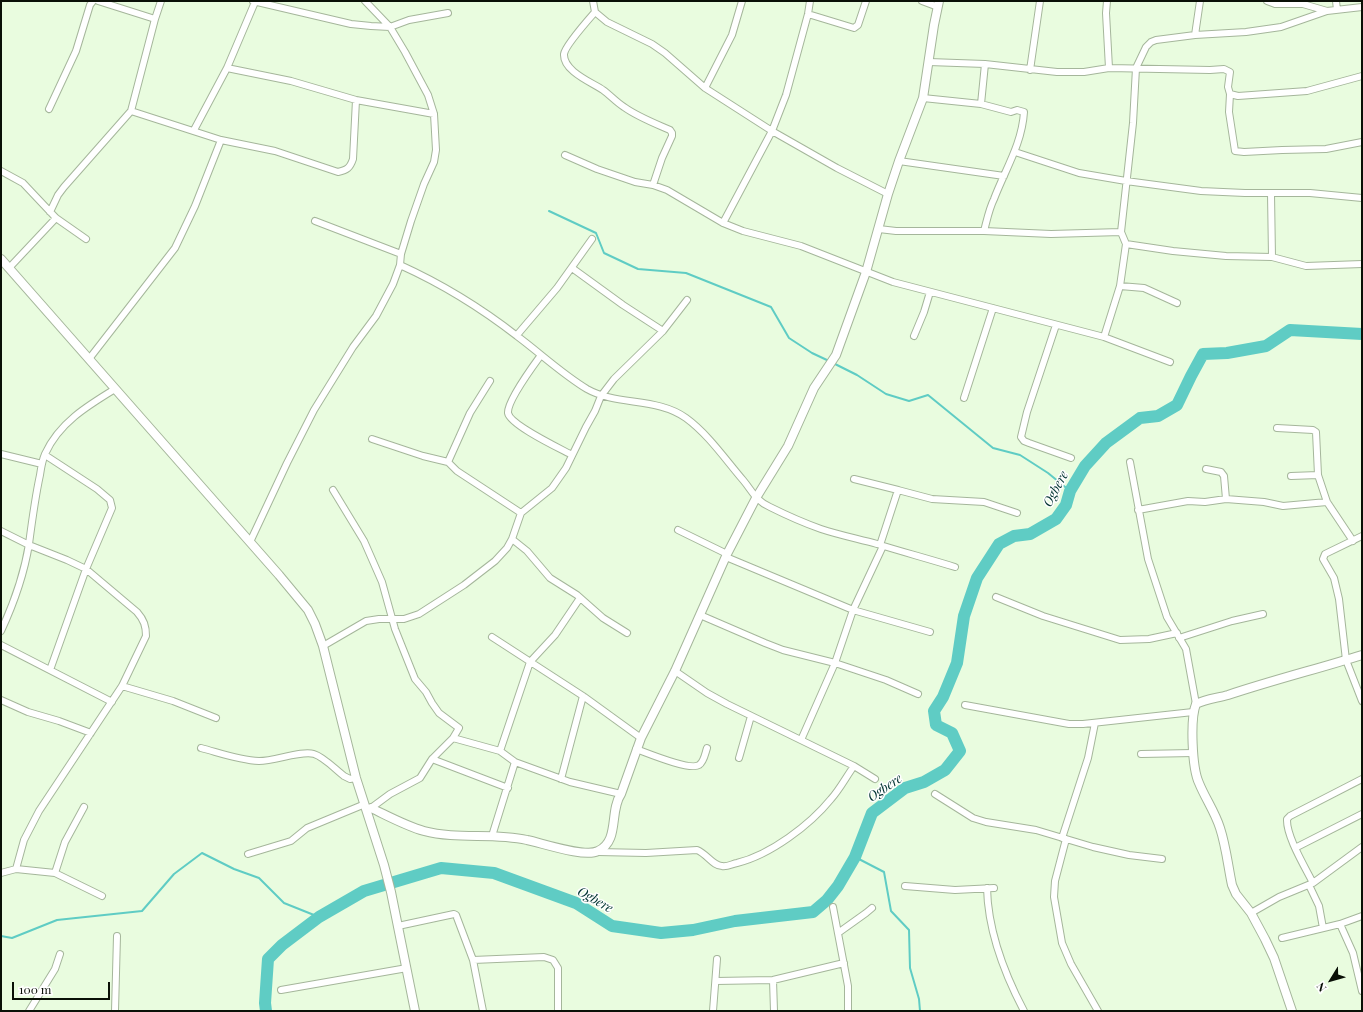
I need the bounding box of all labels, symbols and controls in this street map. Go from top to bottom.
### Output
water label: Ogbere [1040,468,1072,510]
water label: Ogbere [865,771,905,805]
water label: Ogbere [575,884,615,916]
north arrow [1311,960,1351,1000]
scale bar [14,974,112,1000]
text: N [1313,980,1329,995]
text: 100 m [19,981,51,997]

